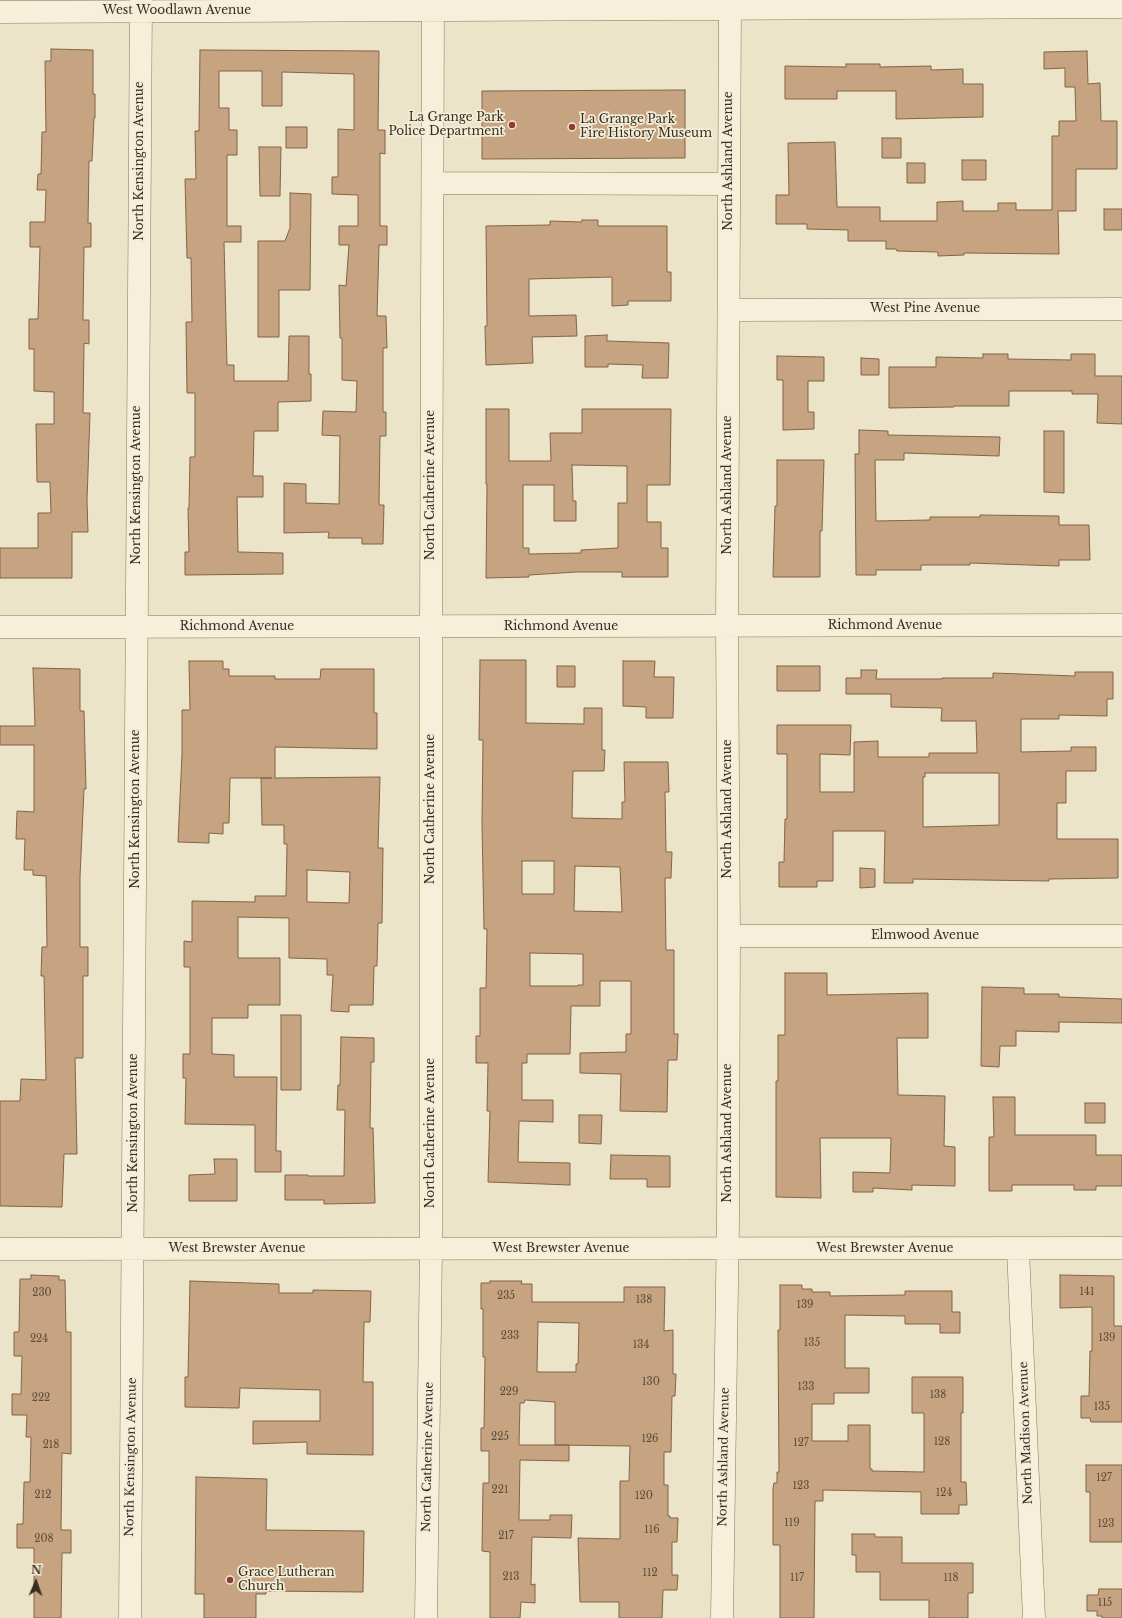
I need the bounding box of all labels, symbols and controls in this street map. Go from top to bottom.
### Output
street label: West Woodlawn Avenue [103,4,251,18]
street label: North Kensington Avenue [133,81,147,241]
street label: North Ashland Avenue [722,91,736,231]
place label: La Grange Park Police Department [388,111,504,139]
place label: La Grange Park Fire History Museum [580,113,712,141]
marker: La Grange Park Police Department [507,120,517,130]
marker: La Grange Park Fire History Museum [567,122,577,132]
street label: West Pine Avenue [870,302,980,316]
street label: North Kensington Avenue [130,405,144,565]
street label: North Catherine Avenue [424,410,438,560]
street label: North Ashland Avenue [721,415,735,555]
street label: Richmond Avenue [828,619,942,633]
street label: Richmond Avenue [180,620,294,634]
street label: Richmond Avenue [504,620,618,634]
street label: North Kensington Avenue [129,729,143,889]
street label: North Catherine Avenue [424,734,438,884]
street label: North Ashland Avenue [721,739,735,879]
street label: Elmwood Avenue [871,929,979,943]
street label: North Kensington Avenue [127,1053,141,1213]
street label: North Catherine Avenue [424,1058,438,1208]
street label: North Ashland Avenue [721,1063,735,1203]
street label: West Brewster Avenue [169,1242,305,1256]
street label: West Brewster Avenue [493,1242,629,1256]
street label: West Brewster Avenue [817,1242,953,1256]
house number: 141 [1080,1286,1094,1298]
house number: 230 [32,1287,52,1299]
house number: 235 [497,1290,515,1302]
house number: 138 [636,1294,652,1306]
house number: 139 [796,1299,814,1311]
house number: 233 [501,1330,519,1342]
house number: 139 [1098,1332,1116,1344]
house number: 224 [30,1333,48,1345]
house number: 135 [804,1337,820,1349]
house number: 134 [633,1339,649,1351]
street label: North Madison Avenue [1016,1361,1036,1505]
house number: 130 [642,1376,660,1388]
street label: North Kensington Avenue [122,1377,140,1537]
house number: 133 [798,1381,814,1393]
street label: North Catherine Avenue [419,1382,437,1532]
house number: 229 [500,1386,518,1398]
street label: North Ashland Avenue [716,1387,732,1527]
house number: 138 [930,1389,946,1401]
house number: 222 [32,1392,50,1404]
house number: 135 [1094,1401,1110,1413]
house number: 225 [491,1431,509,1443]
house number: 126 [641,1433,659,1445]
house number: 128 [934,1436,950,1448]
house number: 127 [793,1437,809,1449]
house number: 218 [43,1439,59,1451]
house number: 127 [1096,1472,1112,1484]
house number: 123 [793,1480,809,1492]
house number: 221 [492,1484,508,1496]
house number: 124 [936,1487,952,1499]
house number: 212 [35,1489,51,1501]
house number: 120 [635,1490,653,1502]
house number: 119 [784,1517,800,1529]
house number: 123 [1098,1518,1114,1530]
house number: 116 [644,1524,660,1536]
house number: 217 [498,1530,514,1542]
house number: 208 [34,1533,54,1545]
north arrow [16,1562,56,1602]
text: N [31,1563,42,1577]
place label: Grace Lutheran Church [238,1566,335,1594]
house number: 112 [642,1567,658,1579]
house number: 213 [503,1571,519,1583]
house number: 117 [790,1572,804,1584]
house number: 118 [944,1572,958,1584]
marker: Grace Lutheran Church [225,1575,235,1585]
house number: 115 [1098,1597,1112,1609]

